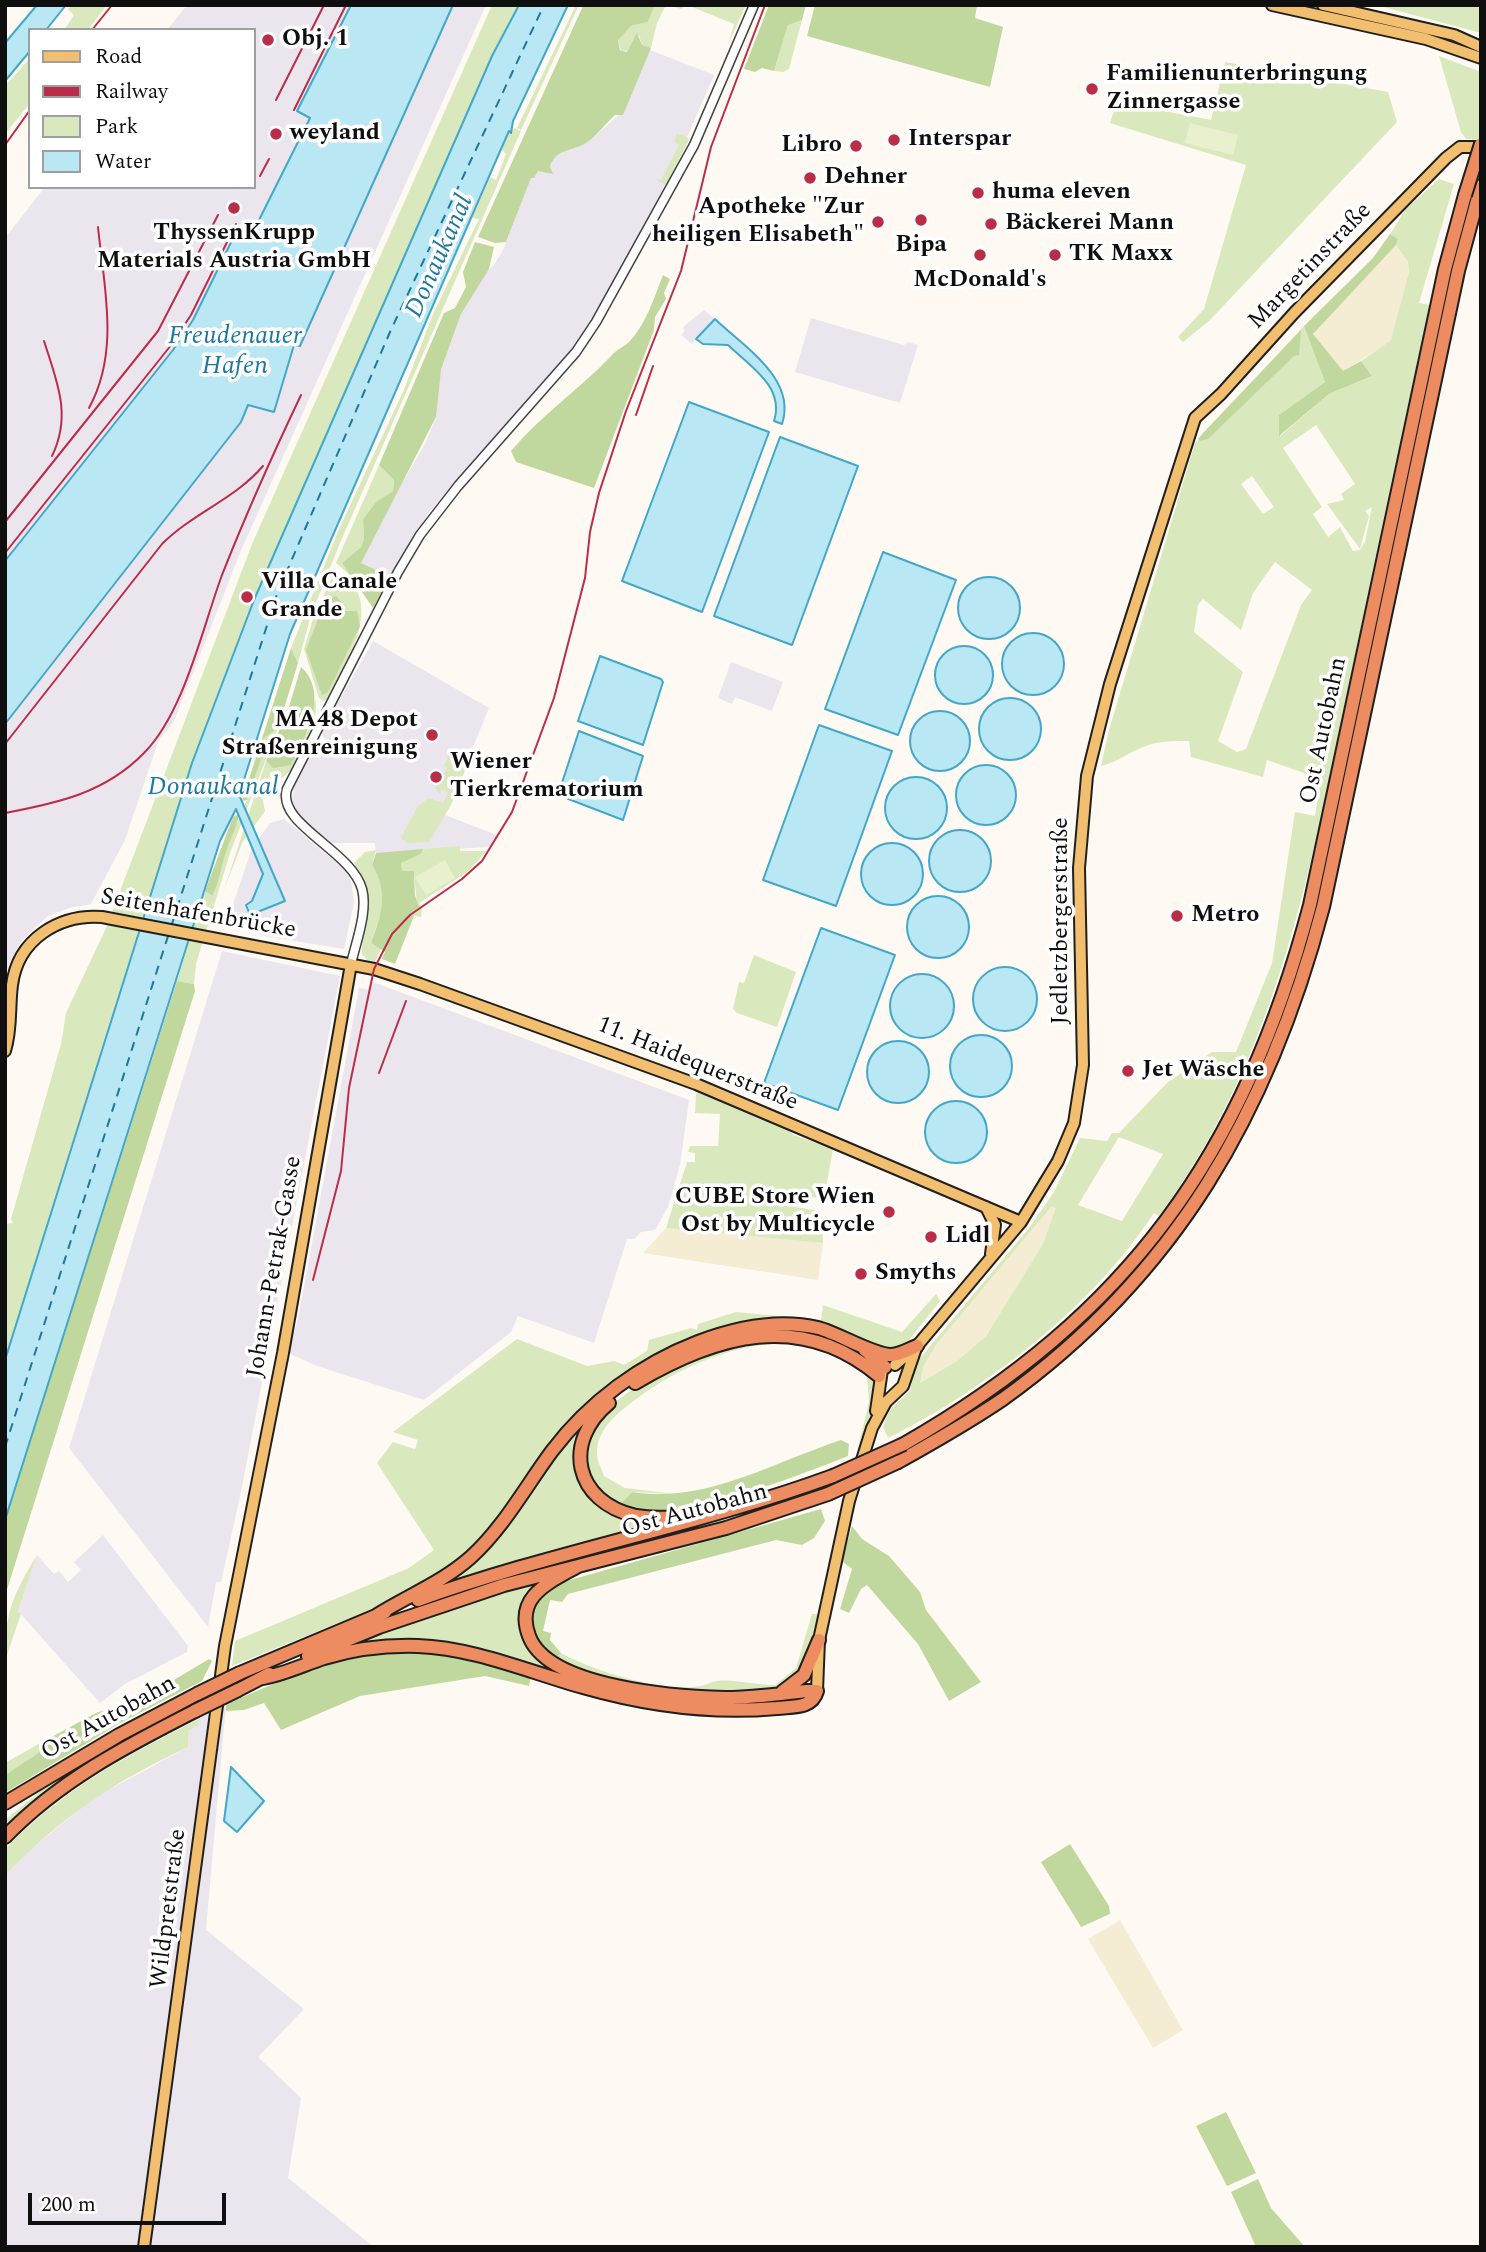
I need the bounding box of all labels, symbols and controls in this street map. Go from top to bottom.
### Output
place label: Obj. 1 [282,26,349,54]
legend [28,28,256,189]
marker: Obj. 1 [260,32,276,48]
text: Road [95,41,142,73]
place label: Familienunterbringung Zinnergasse [1106,61,1367,117]
text: Railway [95,76,168,108]
marker: Familienunterbringung Zinnergasse [1084,81,1100,97]
text: Park [95,111,138,143]
place label: weyland [290,120,380,148]
marker: weyland [268,126,284,142]
place label: Interspar [908,126,1011,154]
place label: Libro [781,132,842,160]
marker: Interspar [886,132,902,148]
marker: Libro [848,138,864,154]
text: Water [95,146,151,178]
place label: Dehner [824,164,907,192]
marker: Dehner [802,170,818,186]
place label: huma eleven [992,179,1131,207]
marker: huma eleven [970,185,986,201]
water label: Donaukanal [400,191,482,323]
place label: Apotheke "Zur heiligen Elisabeth" [652,194,864,250]
street label: Margetinstraße [1243,198,1379,336]
marker: ThyssenKrupp Materials Austria GmbH [226,200,242,216]
place label: Bäckerei Mann [1005,210,1174,238]
marker: Bipa [913,212,929,228]
marker: Apotheke "Zur heiligen Elisabeth" [870,214,886,230]
marker: Bäckerei Mann [983,216,999,232]
place label: ThyssenKrupp Materials Austria GmbH [97,220,371,276]
place label: Bipa [895,232,947,260]
place label: TK Maxx [1069,241,1173,269]
marker: McDonald's [972,247,988,263]
marker: TK Maxx [1047,247,1063,263]
place label: McDonald's [913,267,1047,295]
water label: Freudenauer Hafen [168,322,302,384]
place label: Villa Canale Grande [261,569,397,625]
marker: Villa Canale Grande [239,589,255,605]
street label: Ost Autobahn [1295,655,1355,807]
place label: MA48 Depot Straßenreinigung [222,707,418,763]
marker: MA48 Depot Straßenreinigung [424,727,440,743]
place label: Wiener Tierkrematorium [450,749,644,805]
marker: Wiener Tierkrematorium [428,769,444,785]
water label: Donaukanal [147,773,279,805]
street label: Jedletzbergerstraße [1048,817,1076,1025]
street label: Seitenhafenbrücke [98,884,298,946]
place label: Metro [1191,902,1259,930]
marker: Metro [1169,908,1185,924]
street label: 11. Haidequerstraße [592,1012,802,1118]
place label: Jet Wäsche [1142,1057,1264,1085]
marker: Jet Wäsche [1120,1063,1136,1079]
street label: Johann-Petrak-Gasse [242,1154,310,1380]
place label: CUBE Store Wien Ost by Multicycle [675,1184,875,1240]
marker: CUBE Store Wien Ost by Multicycle [881,1204,897,1220]
place label: Lidl [945,1223,990,1251]
marker: Lidl [923,1229,939,1245]
place label: Smyths [875,1260,957,1288]
marker: Smyths [853,1266,869,1282]
street label: Ost Autobahn [619,1479,771,1545]
street label: Ost Autobahn [37,1670,181,1768]
street label: Wildpretstraße [146,1827,194,1991]
scale bar [32,2178,229,2222]
text: 200 m [41,2189,96,2221]

